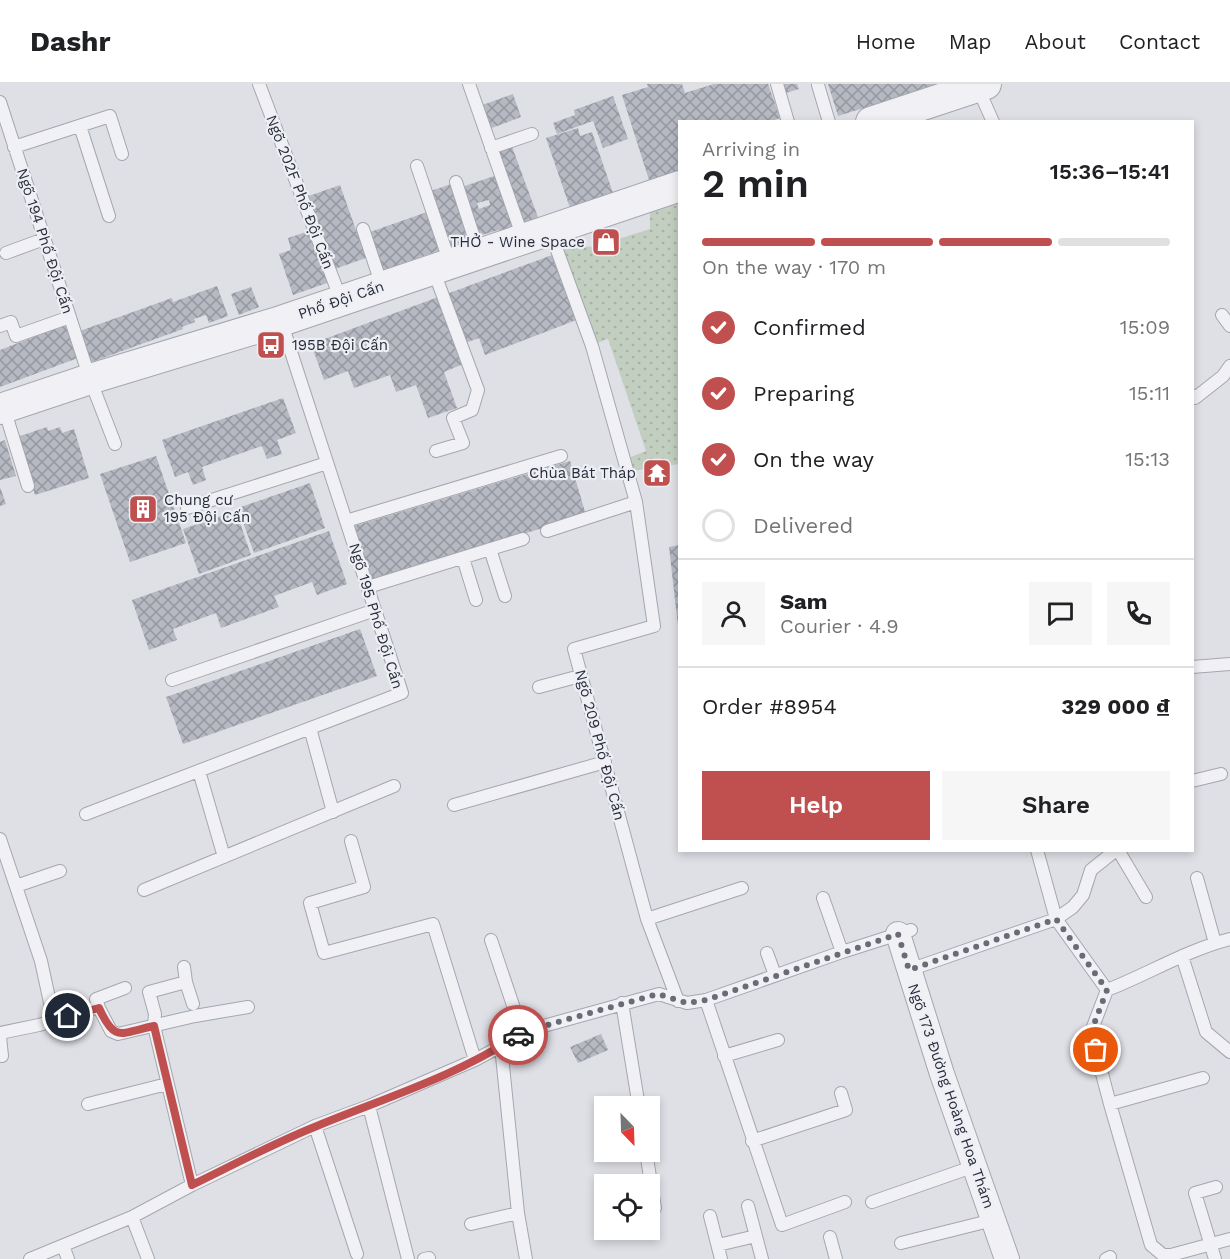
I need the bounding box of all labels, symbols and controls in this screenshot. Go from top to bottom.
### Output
text: Dashr [30,25,110,58]
text: Home [856,29,916,54]
text: Map [949,29,992,54]
text: About [1025,29,1086,54]
text: Contact [1119,29,1200,54]
street label: Ngõ 202F Phố Đội Cấn [262,112,338,272]
text: Arriving in [702,137,800,161]
text: 15:36–15:41 [1050,159,1170,184]
text: 2 min [702,161,809,206]
street label: Ngõ 194 Phố Đội Cấn [13,166,77,316]
shop icon: THỞ - Wine Space [590,226,622,258]
place label: THỞ - Wine Space [450,233,585,251]
text: On the way · 170 m [702,255,886,279]
street label: Phố Đội Cấn [296,277,386,323]
icon: check [702,311,735,344]
text: Confirmed [753,315,866,340]
text: 15:09 [1120,315,1170,339]
bus stop icon: 195B Đội Cấn [255,329,287,361]
place label: 195B Đội Cấn [292,336,388,354]
icon: check [702,377,735,410]
text: Preparing [753,381,854,406]
text: 15:11 [1129,381,1170,405]
icon: check [702,443,735,476]
text: On the way [753,447,874,472]
text: 15:13 [1125,447,1170,471]
temple icon: Chùa Bát Tháp [641,457,673,489]
place label: Chùa Bát Tháp [529,464,636,482]
place label: Chung cư 195 Đội Cấn [164,491,250,526]
building icon: Chung cư 195 Đội Cấn [127,493,159,525]
text: Delivered [753,513,853,538]
street label: Ngõ 195 Phố Đội Cấn [345,541,407,691]
button: person [702,582,765,645]
button: chat [1029,582,1092,645]
button: phone [1107,582,1170,645]
text: Sam [780,589,828,614]
text: Courier · 4.9 [780,614,899,638]
street label: Ngõ 209 Phố Đội Cấn [571,668,629,822]
text: Order #8954 [702,694,837,719]
text: 329 000 ₫ [1061,694,1170,719]
button: Help [702,771,930,840]
button: Share [942,771,1170,840]
street label: Ngõ 173 Đường Hoàng Hoa Thám [904,981,998,1211]
pin [42,990,93,1041]
icon: home [51,999,84,1032]
courier [488,1005,548,1065]
icon: car [502,1019,535,1052]
pin [1070,1024,1121,1075]
icon: bag [1079,1033,1112,1066]
north arrow [594,1096,660,1162]
map controls [594,1096,660,1240]
button: locate [594,1174,660,1240]

